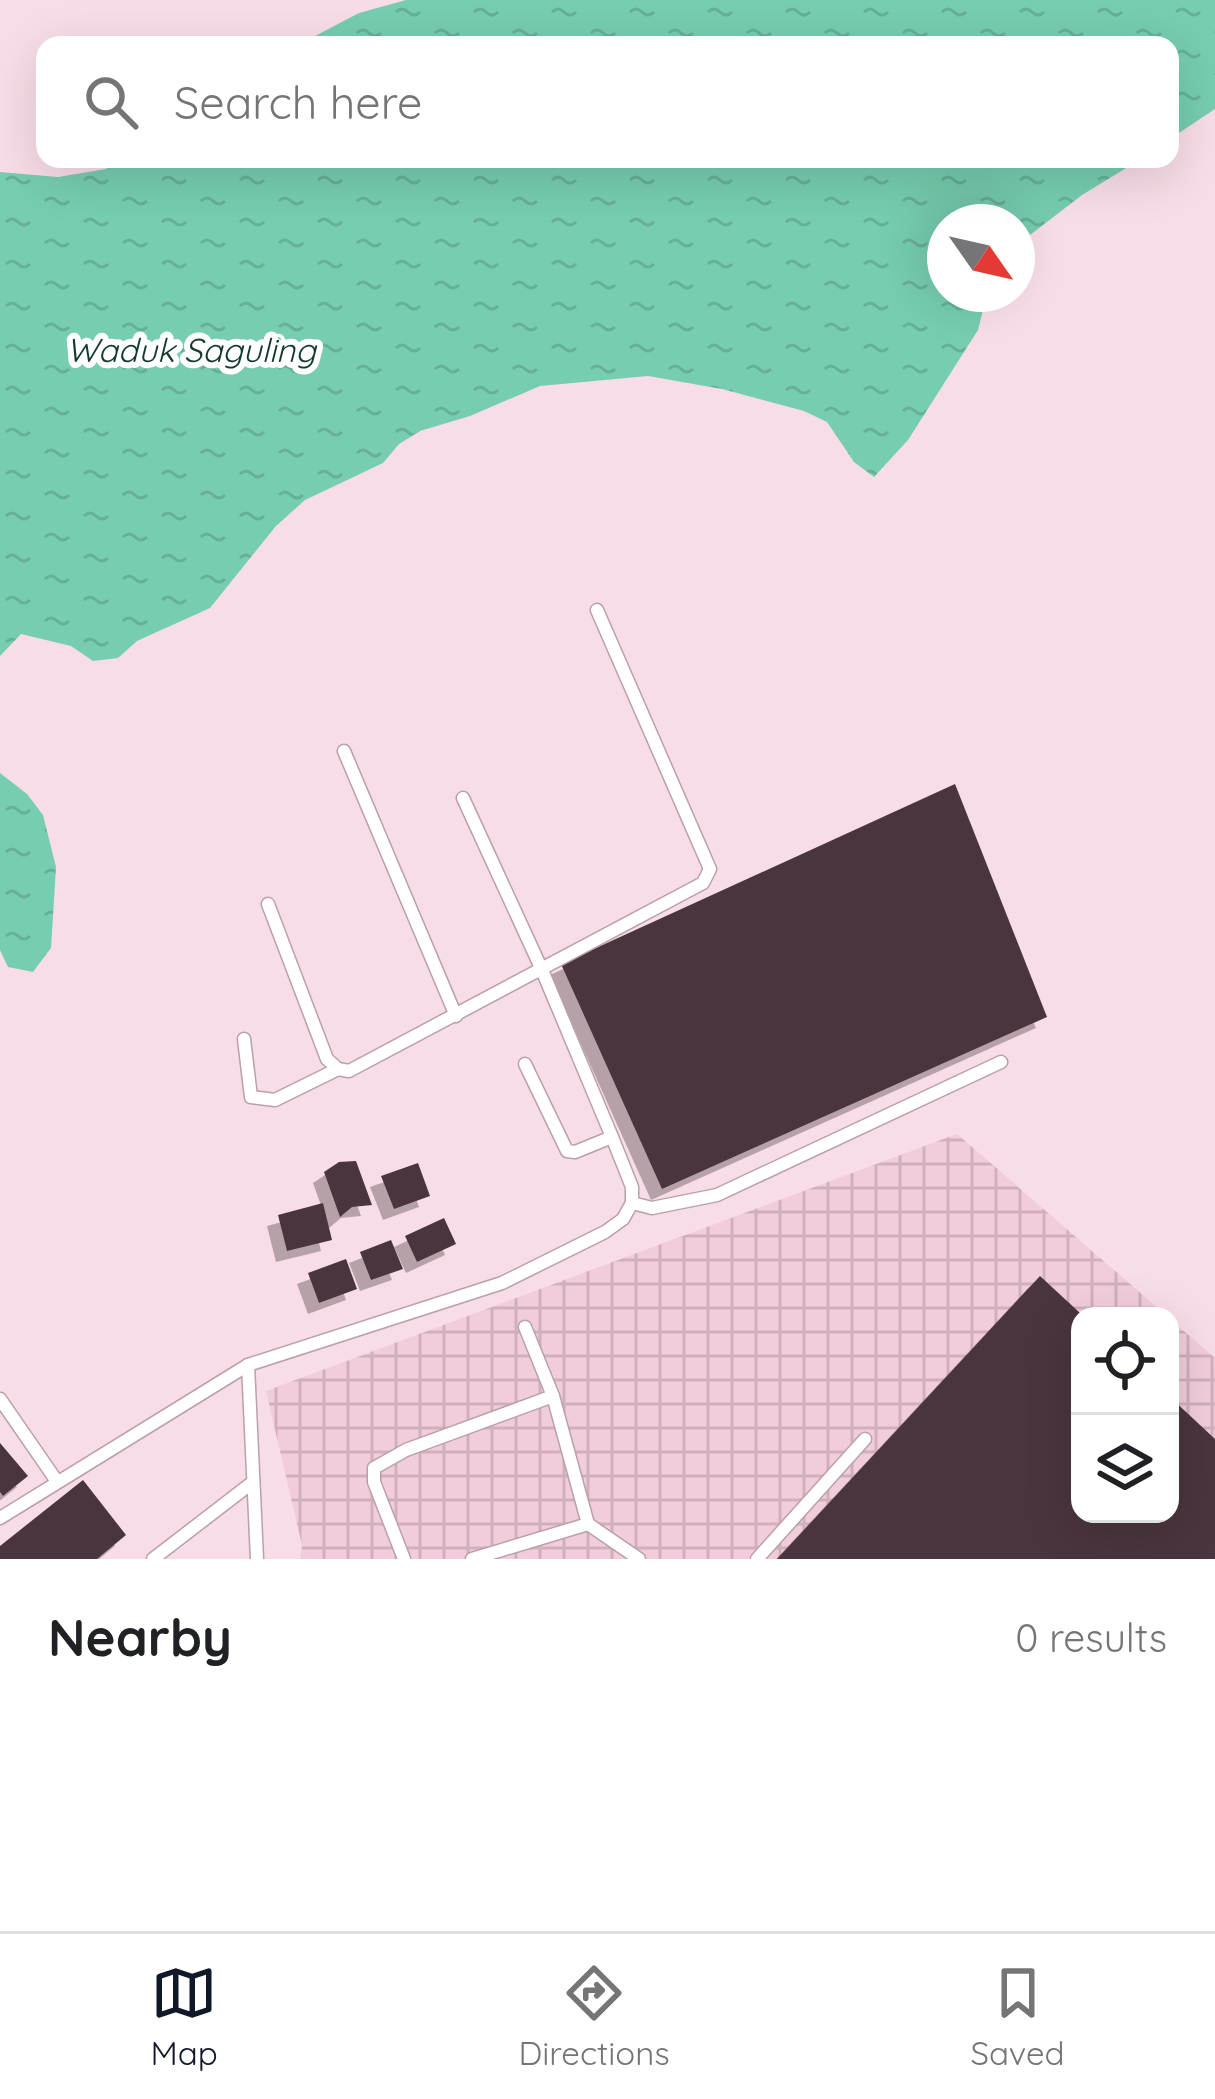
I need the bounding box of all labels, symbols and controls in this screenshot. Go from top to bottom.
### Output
search box [36,36,1179,168]
icon: search [78,69,144,135]
text: Search here [174,74,422,130]
north arrow [927,204,1035,312]
water label: Waduk Saguling [66,329,318,370]
map controls [1071,1307,1179,1523]
button: locate [1071,1307,1179,1415]
button: layers [1071,1415,1179,1523]
text: Nearby [48,1605,232,1669]
text: 0 results [1015,1613,1167,1662]
tab: Map [150,1960,218,2073]
tab: Directions [518,1960,670,2073]
tab: Saved [971,1960,1065,2073]

